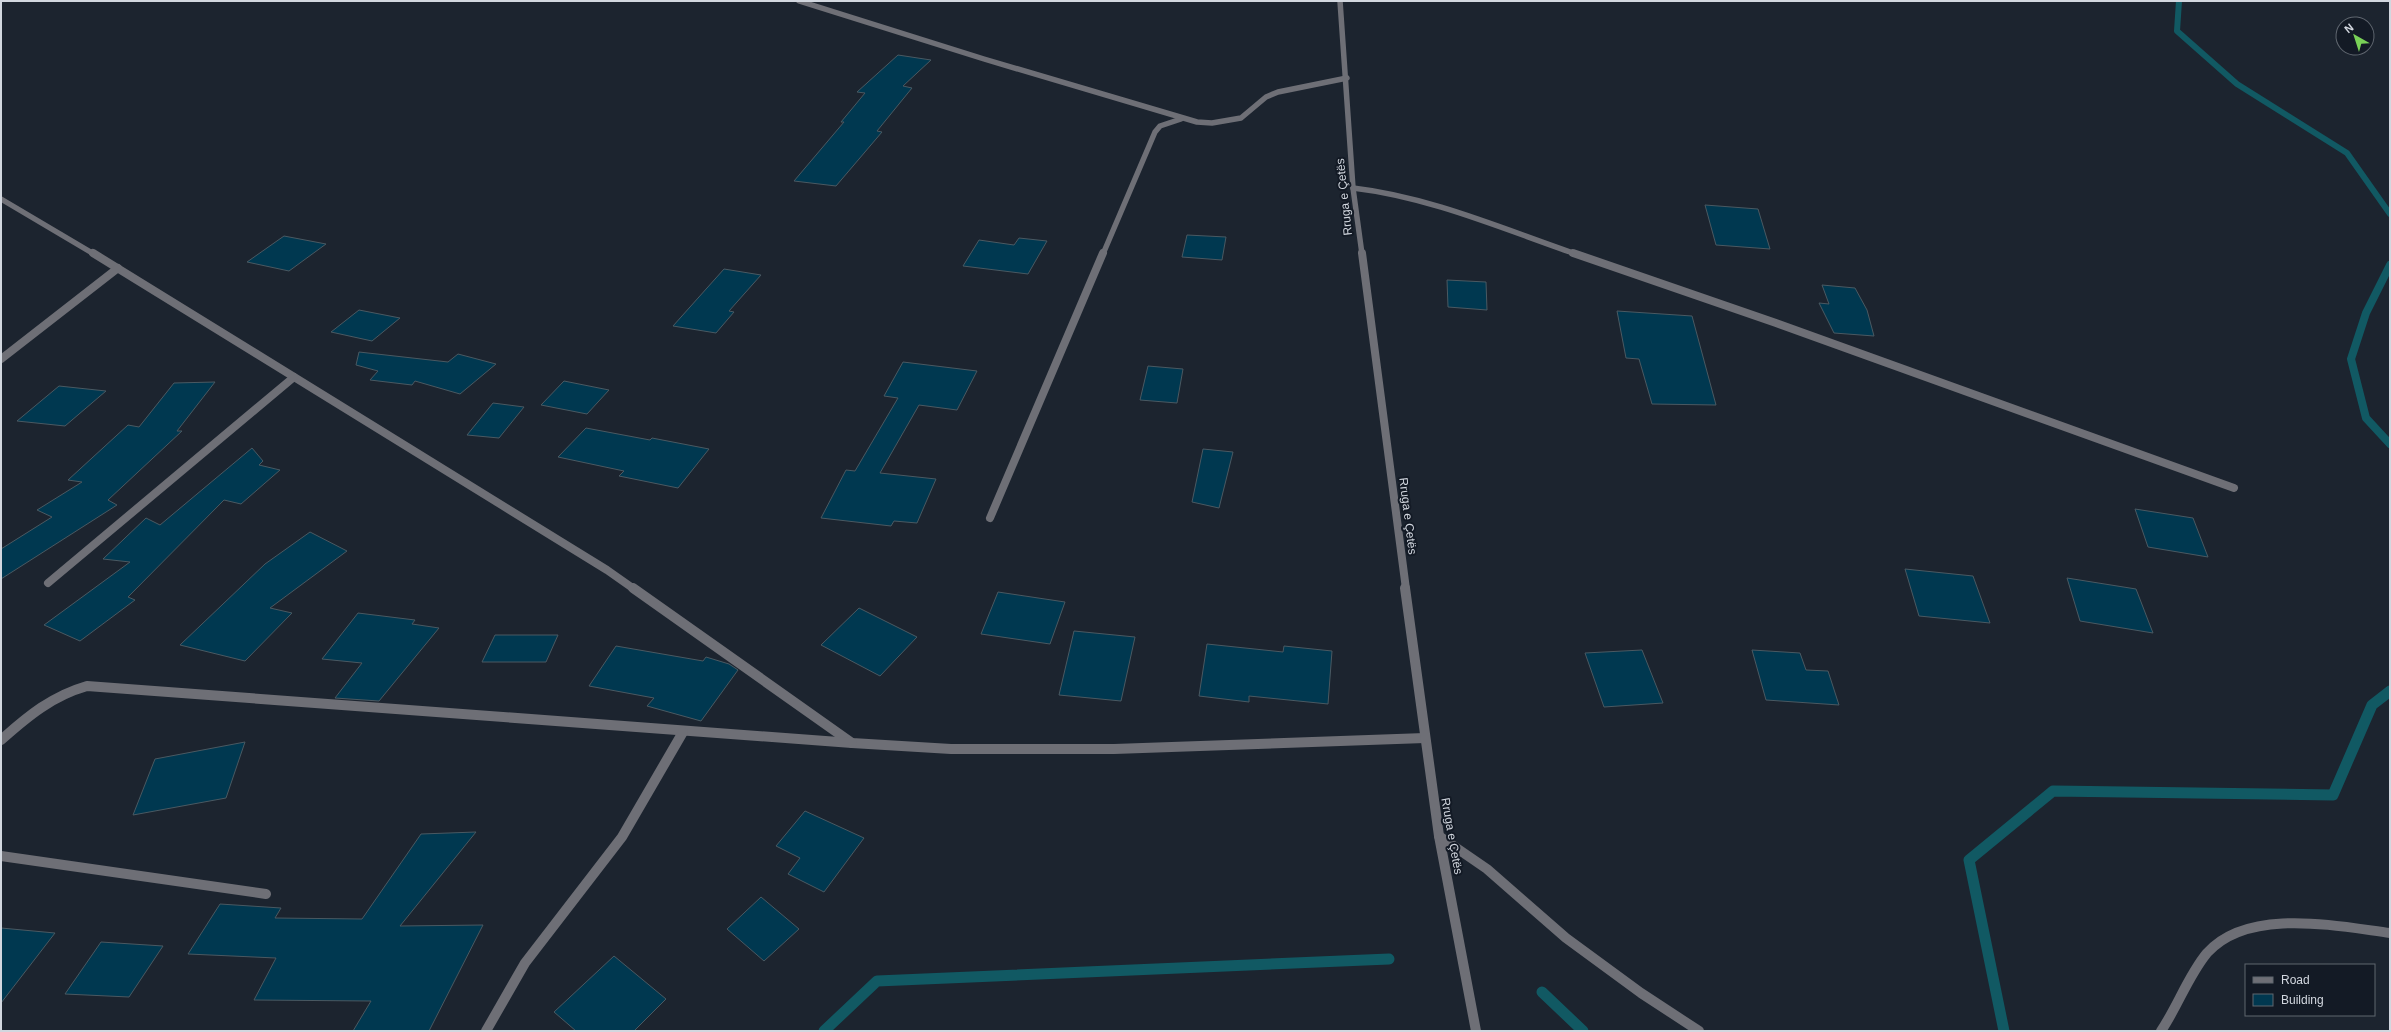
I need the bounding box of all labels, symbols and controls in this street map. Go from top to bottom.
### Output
north arrow [2335,16,2375,56]
text: N [2342,21,2356,35]
street label: Rruga e Çetës [1333,158,1355,236]
street label: Rruga e Çetës [1396,477,1420,555]
street label: Rruga e Çetës [1438,797,1466,875]
legend [2245,964,2375,1016]
text: Road [2281,973,2310,987]
text: Building [2281,993,2324,1007]

